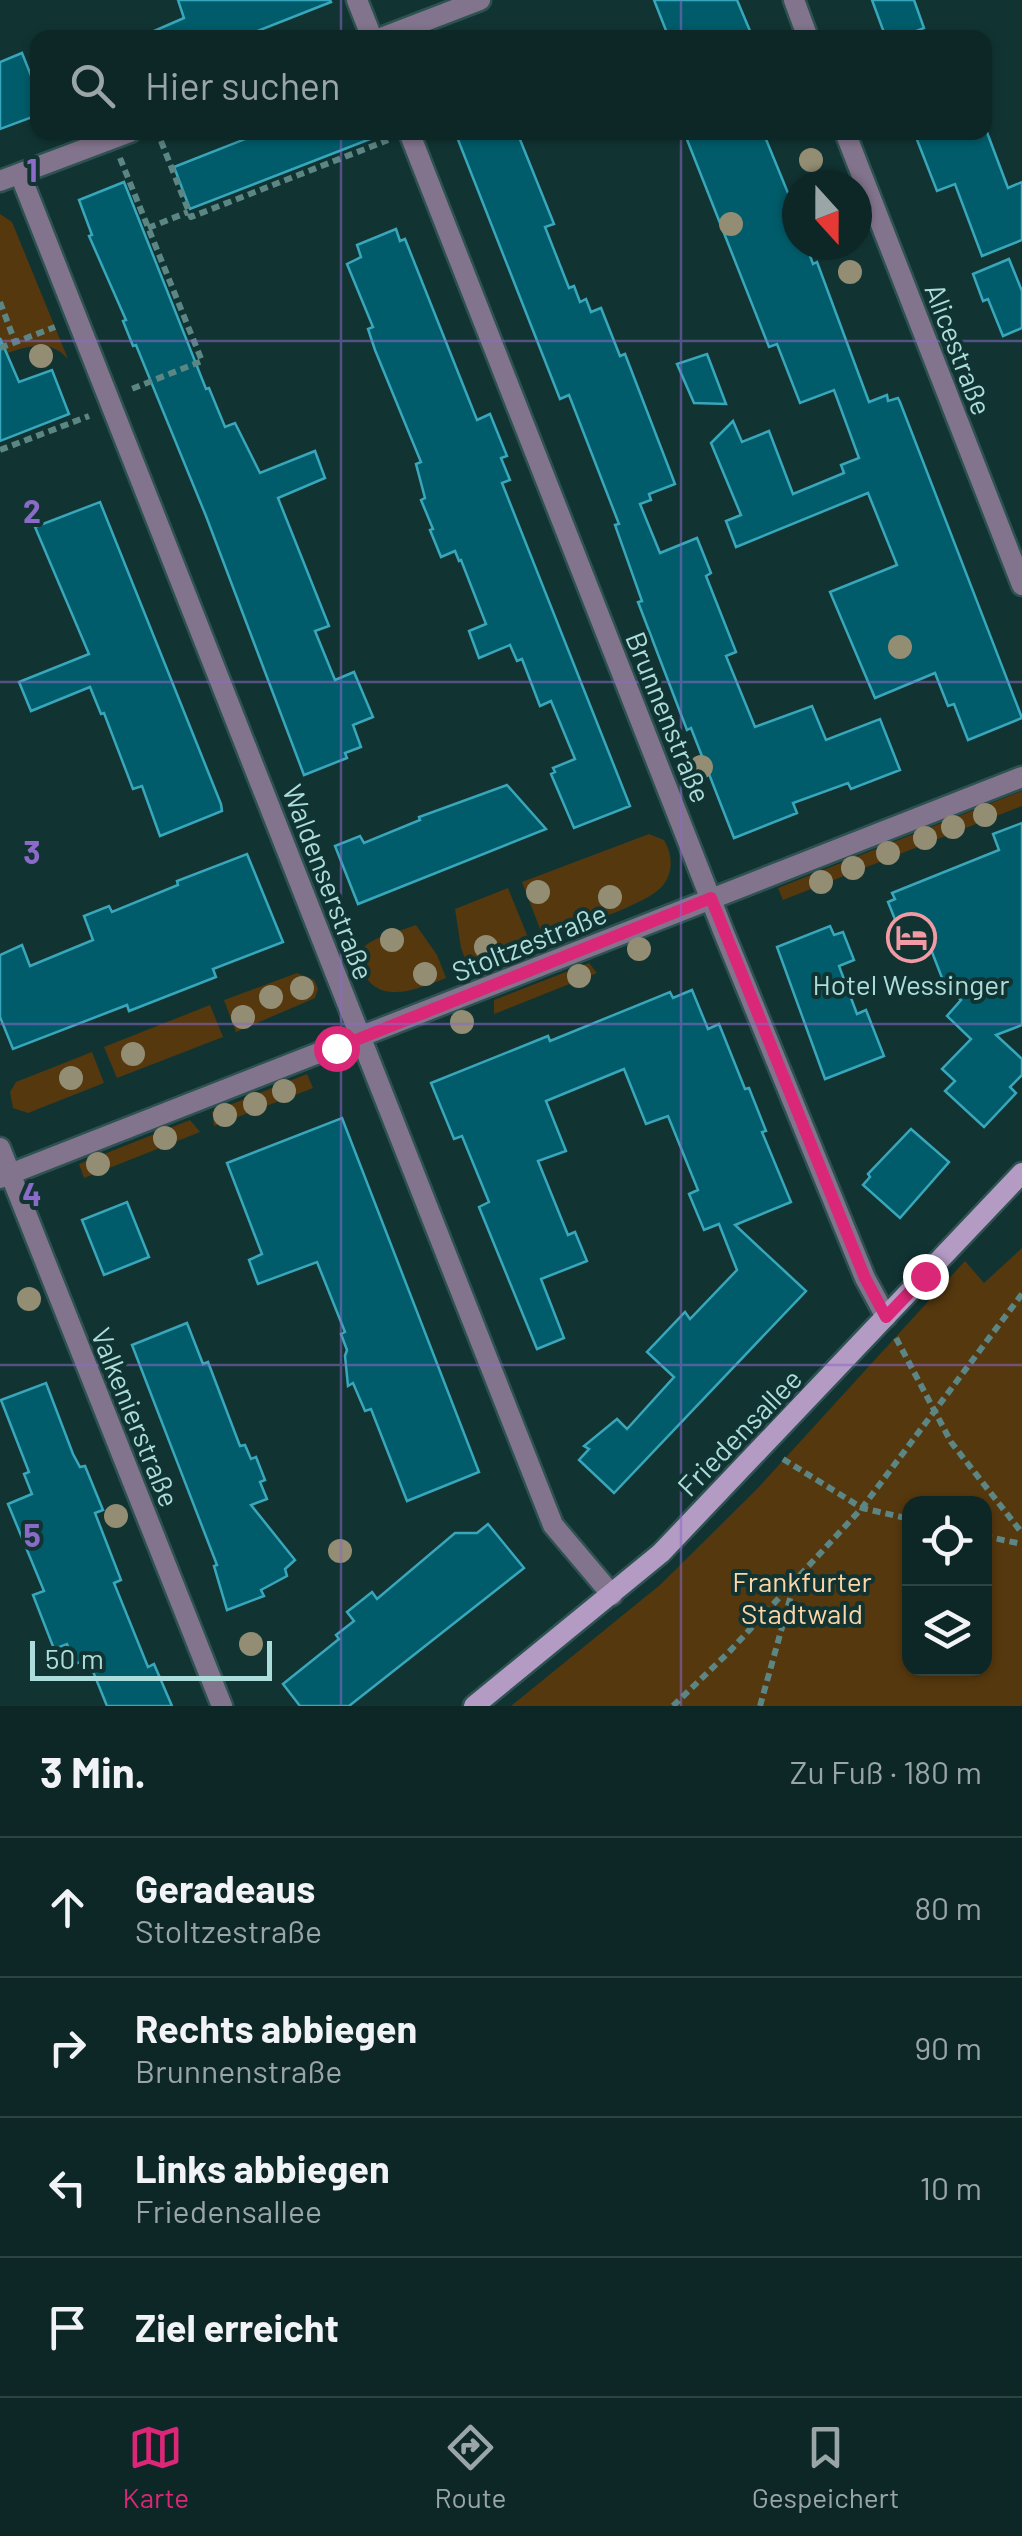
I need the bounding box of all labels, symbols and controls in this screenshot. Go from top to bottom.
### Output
search box [30,30,992,140]
icon: search [65,58,120,113]
text: Hier suchen [145,62,341,108]
text: 1 [26,150,38,188]
north arrow [782,170,872,260]
street label: Alicestraße [918,278,1000,420]
text: 2 [23,491,41,529]
street label: Brunnenstraße [619,627,719,807]
street label: Waldenserstraße [276,780,382,984]
text: 3 [23,832,41,870]
street label: Stoltzestraße [447,896,611,988]
hotel icon: Hotel Wessinger [885,911,937,963]
place label: Hotel Wessinger [813,967,1009,1001]
route start [314,1026,360,1072]
text: 4 [22,1174,42,1212]
route end [903,1254,949,1300]
street label: Valkenierstraße [85,1322,187,1512]
street label: Friedensallee [670,1361,808,1503]
map controls [902,1496,992,1676]
button: locate [902,1496,992,1586]
text: 5 [23,1515,41,1553]
park label: Frankfurter Stadtwald [732,1564,872,1630]
button: layers [902,1586,992,1676]
scale bar [30,1636,272,1680]
text: 50 m [45,1641,104,1675]
text: 3 Min. [40,1746,146,1796]
text: Zu Fuß · 180 m [790,1752,982,1790]
text: Geradeaus [135,1865,315,1911]
icon: ahead [40,1880,95,1935]
text: 80 m [914,1888,982,1926]
text: Stoltzestraße [135,1911,322,1949]
text: Rechts abbiegen [135,2005,417,2051]
icon: right [40,2020,95,2075]
text: 90 m [914,2028,982,2066]
text: Brunnenstraße [135,2051,342,2089]
text: Links abbiegen [135,2145,390,2191]
icon: left [40,2160,95,2215]
text: 10 m [920,2168,982,2206]
text: Friedensallee [135,2191,322,2229]
icon: arrive [40,2300,95,2355]
text: Ziel erreicht [135,2304,339,2350]
tab: Karte [123,2420,189,2514]
tab: Route [434,2420,506,2514]
tab: Gespeichert [752,2420,899,2514]

